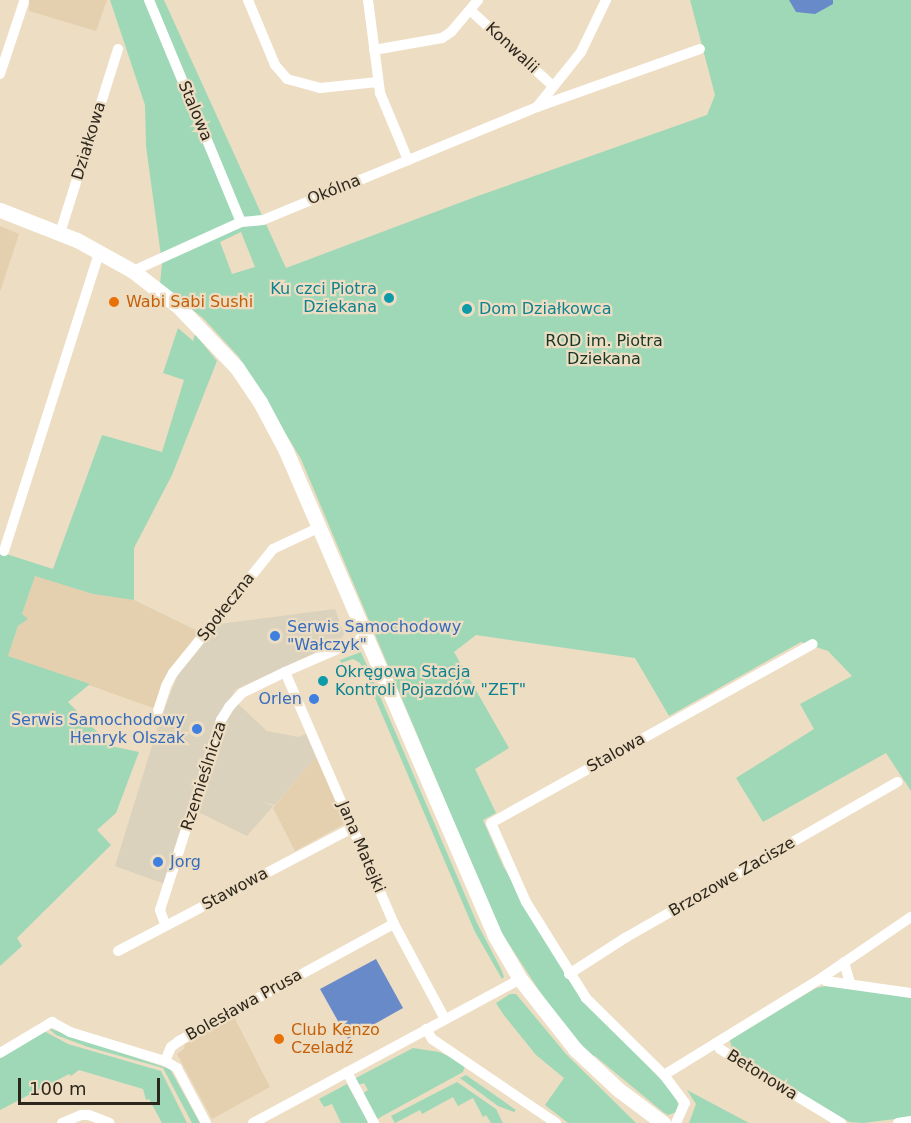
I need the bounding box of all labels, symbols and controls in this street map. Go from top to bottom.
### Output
street label: Konwalii [481,19,543,77]
street label: Stalowa [174,78,216,144]
street label: Działkowa [68,100,110,182]
street label: Okólna [305,171,363,209]
place label: Ku czci Piotra Dziekana [270,279,377,317]
marker: Ku czci Piotra Dziekana [382,291,396,305]
place label: Wabi Sabi Sushi [126,292,253,312]
marker: Wabi Sabi Sushi [107,295,121,309]
place label: Dom Działkowca [479,299,611,319]
marker: Dom Działkowca [460,302,474,316]
park label: ROD im. Piotra Dziekana [545,331,663,369]
street label: Społeczna [193,569,259,645]
place label: Serwis Samochodowy "Wałczyk" [287,617,461,655]
marker: Serwis Samochodowy "Wałczyk" [268,629,282,643]
place label: Okręgowa Stacja Kontroli Pojazdów "ZET" [335,662,526,700]
marker: Okręgowa Stacja Kontroli Pojazdów "ZET" [316,674,330,688]
place label: Orlen [258,689,302,709]
marker: Orlen [307,692,321,706]
place label: Serwis Samochodowy Henryk Olszak [11,710,185,748]
street label: Rzemieślnicza [177,719,231,833]
marker: Serwis Samochodowy Henryk Olszak [190,722,204,736]
street label: Stalowa [584,729,648,777]
street label: Jana Matejki [333,798,389,896]
street label: Brzozowe Zacisze [665,833,799,921]
place label: Jorg [170,852,201,872]
marker: Jorg [151,855,165,869]
street label: Stawowa [199,864,271,914]
street label: Bolesława Prusa [183,965,305,1045]
place label: Club Kenzo Czeladź [291,1020,380,1058]
marker: Club Kenzo Czeladź [272,1032,286,1046]
street label: Betonowa [723,1046,801,1104]
scale bar [21,1066,164,1104]
text: 100 m [29,1078,87,1099]

